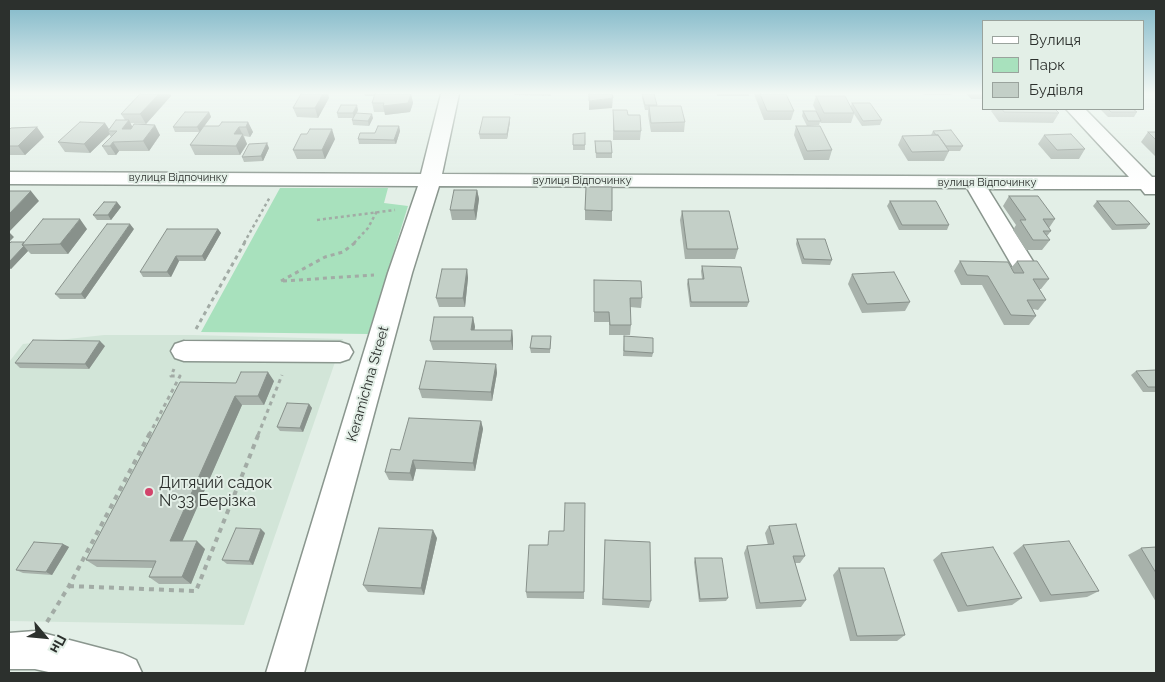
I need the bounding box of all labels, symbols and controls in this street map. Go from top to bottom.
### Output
legend [982,20,1145,110]
text: Вулиця [1029,31,1081,49]
text: Парк [1029,56,1065,74]
text: Будівля [1029,81,1083,99]
street label: вулиця Відпочинку [129,171,227,185]
street label: вулиця Відпочинку [533,174,631,188]
street label: вулиця Відпочинку [938,176,1036,190]
street label: Keramichna Street [343,324,393,444]
place label: Дитячий садок №33 Берізка [159,473,272,511]
marker: Дитячий садок №33 Берізка [143,486,155,498]
north arrow [20,612,70,662]
text: Пн [47,632,70,656]

